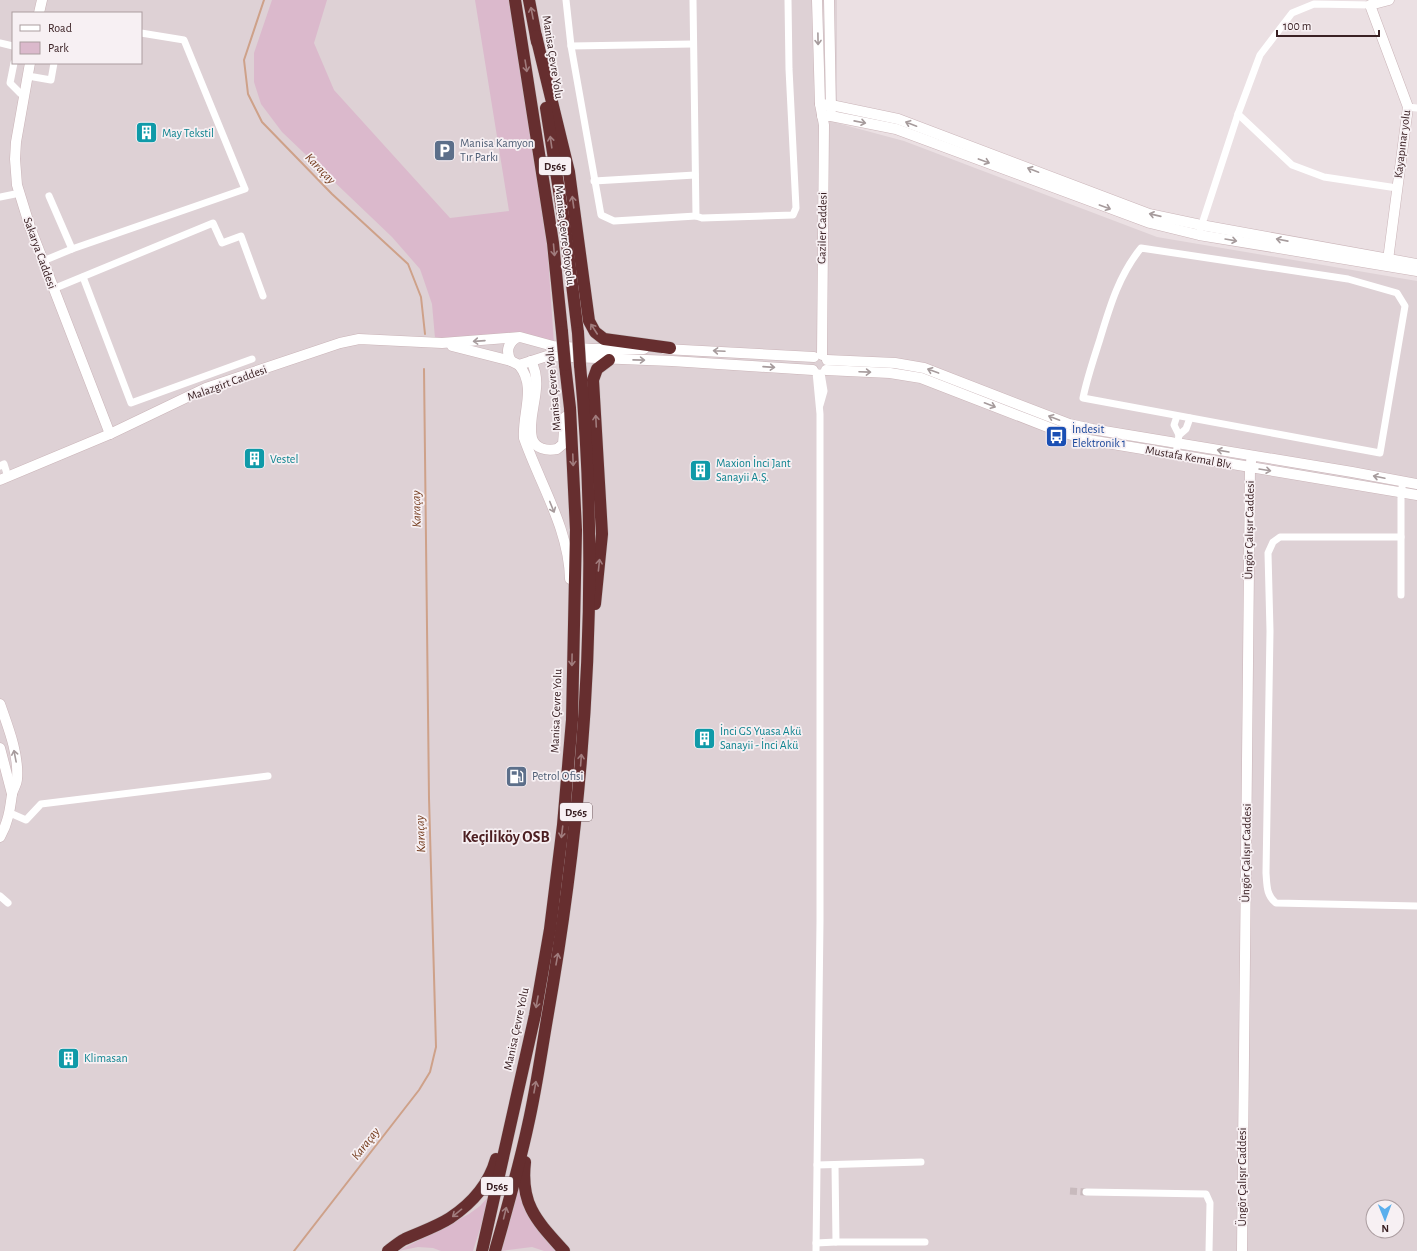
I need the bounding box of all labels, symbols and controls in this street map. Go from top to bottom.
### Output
one-way arrow [528,7,536,20]
legend [12,12,142,64]
scale bar [1277,12,1379,38]
street label: Manisa Çevre Yolu [540,14,566,100]
text: 100 m [1283,20,1311,32]
text: Road [48,22,72,34]
one-way arrow [815,32,822,45]
text: Park [48,42,69,54]
one-way arrow [522,59,530,72]
street label: Kayapınar yolu [1392,109,1413,179]
one-way arrow [853,118,866,126]
building icon: May Tekstil [134,120,160,146]
one-way arrow [905,120,917,128]
place label: May Tekstil [162,127,214,140]
one-way arrow [547,135,555,148]
parking icon: Manisa Kamyon Tır Parkı [431,137,457,163]
place label: Manisa Kamyon Tır Parkı [460,137,534,163]
water label: Karaçay [302,151,338,187]
road number: D565 [539,157,571,175]
one-way arrow [977,158,989,166]
one-way arrow [1026,166,1039,173]
street label: Manisa Çevre Otoyolu [552,184,577,286]
street label: Gaziler Caddesi [815,192,829,264]
one-way arrow [569,196,577,209]
one-way arrow [1099,203,1111,211]
one-way arrow [1148,210,1161,218]
street label: Sakarya Caddesi [21,216,58,291]
one-way arrow [1224,236,1237,244]
one-way arrow [1276,236,1289,244]
one-way arrow [550,243,558,256]
one-way arrow [590,323,598,335]
one-way arrow [473,337,486,344]
street label: Manisa Çevre Yolu [543,346,563,432]
one-way arrow [713,348,726,355]
one-way arrow [632,356,645,364]
street label: Malazgirt Caddesi [186,363,268,403]
one-way arrow [762,363,775,370]
one-way arrow [928,367,940,375]
one-way arrow [858,368,871,376]
one-way arrow [983,401,995,409]
one-way arrow [1049,414,1061,422]
one-way arrow [592,415,599,428]
place label: İndesit Elektronik 1 [1072,422,1126,449]
bus stop icon: İndesit Elektronik 1 [1043,423,1069,449]
street label: Mustafa Kemal Blv. [1144,443,1234,471]
building icon: Vestel [241,446,267,472]
one-way arrow [1217,447,1230,455]
place label: Vestel [270,453,298,465]
one-way arrow [569,453,576,466]
place label: Maxion İnci Jant Sanayii A.Ş. [716,456,791,484]
building icon: Maxion İnci Jant Sanayii A.Ş. [687,457,713,483]
one-way arrow [1258,466,1271,474]
one-way arrow [1372,473,1385,481]
street label: Üngör Çalışır Caddesi [1241,480,1256,580]
water label: Karaçay [410,490,424,528]
one-way arrow [548,501,556,513]
one-way arrow [595,559,603,572]
one-way arrow [568,653,576,666]
street label: Manisa Çevre Yolu [549,669,563,753]
place label: İnci GS Yuasa Akü Sanayii - İnci Akü [720,724,801,752]
building icon: İnci GS Yuasa Akü Sanayii - İnci Akü [692,725,718,751]
one-way arrow [10,750,18,763]
one-way arrow [577,754,584,767]
fuel station icon: Petrol Ofisi [503,763,529,789]
place label: Petrol Ofisi [532,770,583,782]
road number: D565 [560,803,592,821]
street label: Üngör Çalışır Caddesi [1238,803,1253,903]
water label: Karaçay [414,815,428,853]
one-way arrow [558,825,566,838]
district label: Keçiliköy OSB [462,829,550,846]
one-way arrow [554,953,562,966]
street label: Manisa Çevre Yolu [501,986,531,1072]
one-way arrow [533,995,541,1008]
building icon: Klimasan [56,1045,82,1071]
place label: Klimasan [84,1052,128,1064]
one-way arrow [531,1081,539,1094]
water label: Karaçay [349,1125,383,1163]
street label: Üngör Çalışır Caddesi [1235,1128,1248,1226]
road number: D565 [481,1177,513,1195]
north arrow [1365,1199,1405,1239]
one-way arrow [502,1207,510,1220]
one-way arrow [451,1208,462,1217]
text: N [1381,1223,1389,1234]

